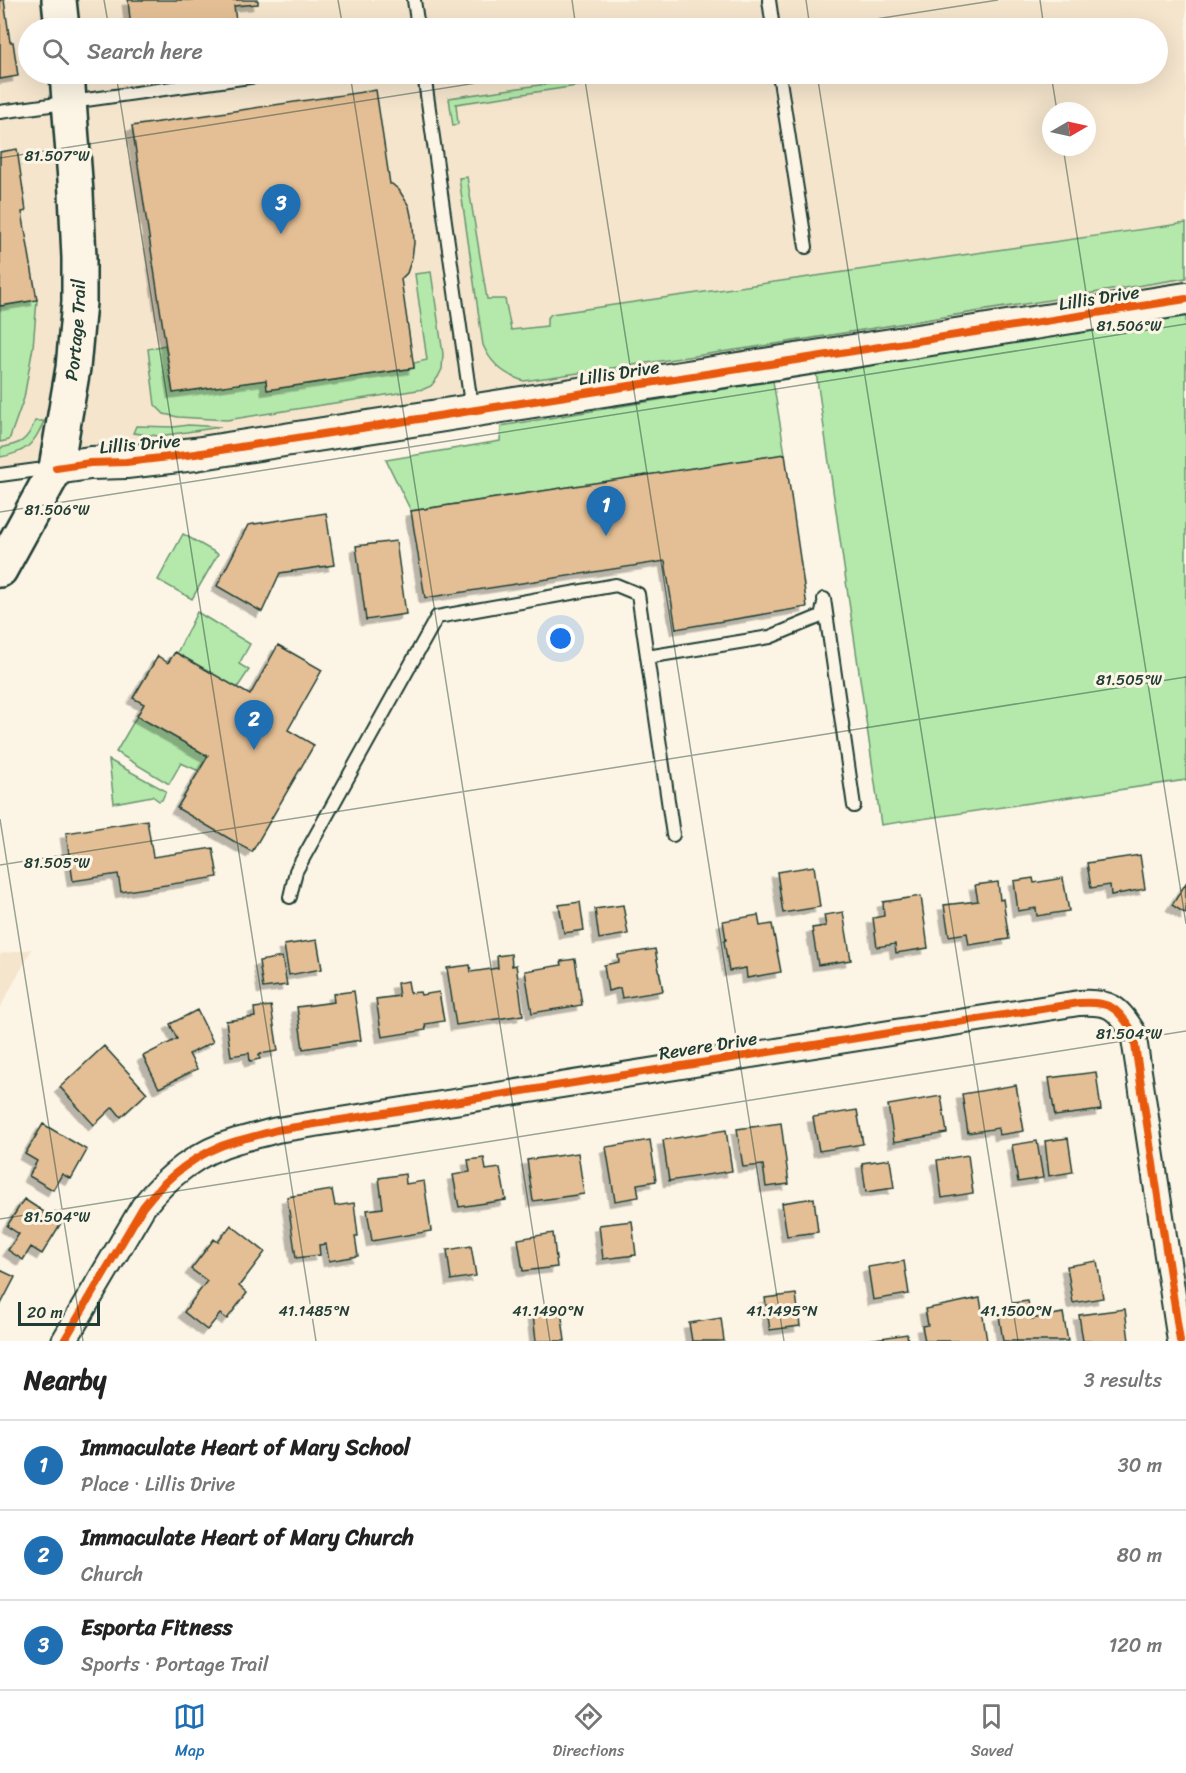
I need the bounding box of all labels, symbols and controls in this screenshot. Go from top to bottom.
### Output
search box [18,18,1168,84]
text: Search here [87,32,203,71]
icon: search [39,35,72,68]
north arrow [1042,102,1096,156]
text: 81.507°W [24,143,90,169]
pin: 3 [262,184,300,234]
street label: Lillis Drive [1056,276,1142,320]
street label: Portage Trail [55,278,95,383]
text: 81.506°W [1096,313,1162,339]
street label: Lillis Drive [576,351,662,395]
street label: Lillis Drive [98,425,182,463]
pin: 1 [586,486,626,536]
text: 81.506°W [24,497,90,523]
your location [546,624,575,653]
text: 81.505°W [1096,667,1162,693]
pin: 2 [234,700,274,750]
text: 81.505°W [24,850,90,876]
text: 81.504°W [1096,1021,1162,1047]
street label: Revere Drive [656,1022,760,1070]
text: 81.504°W [24,1204,90,1230]
text: 20 m [27,1298,63,1327]
text: 41.1485°N [278,1298,350,1324]
text: 41.1490°N [512,1298,584,1324]
text: 41.1495°N [746,1298,818,1324]
text: 41.1500°N [980,1298,1052,1324]
scale bar [18,1299,100,1326]
text: Nearby [24,1357,106,1403]
text: 3 results [1084,1363,1162,1398]
text: Immaculate Heart of Mary School [81,1428,410,1467]
text: 1 [39,1448,48,1483]
text: 30 m [1118,1448,1162,1483]
text: Place · Lillis Drive [81,1467,235,1502]
text: Immaculate Heart of Mary Church [81,1518,414,1557]
text: 2 [38,1538,49,1573]
text: 80 m [1117,1538,1162,1573]
text: Church [81,1557,143,1592]
text: Esporta Fitness [81,1608,233,1647]
text: 3 [38,1628,49,1663]
text: 120 m [1109,1628,1162,1663]
text: Sports · Portage Trail [81,1647,269,1682]
tab: Map [173,1700,206,1765]
tab: Directions [553,1700,624,1765]
tab: Saved [971,1700,1013,1765]

